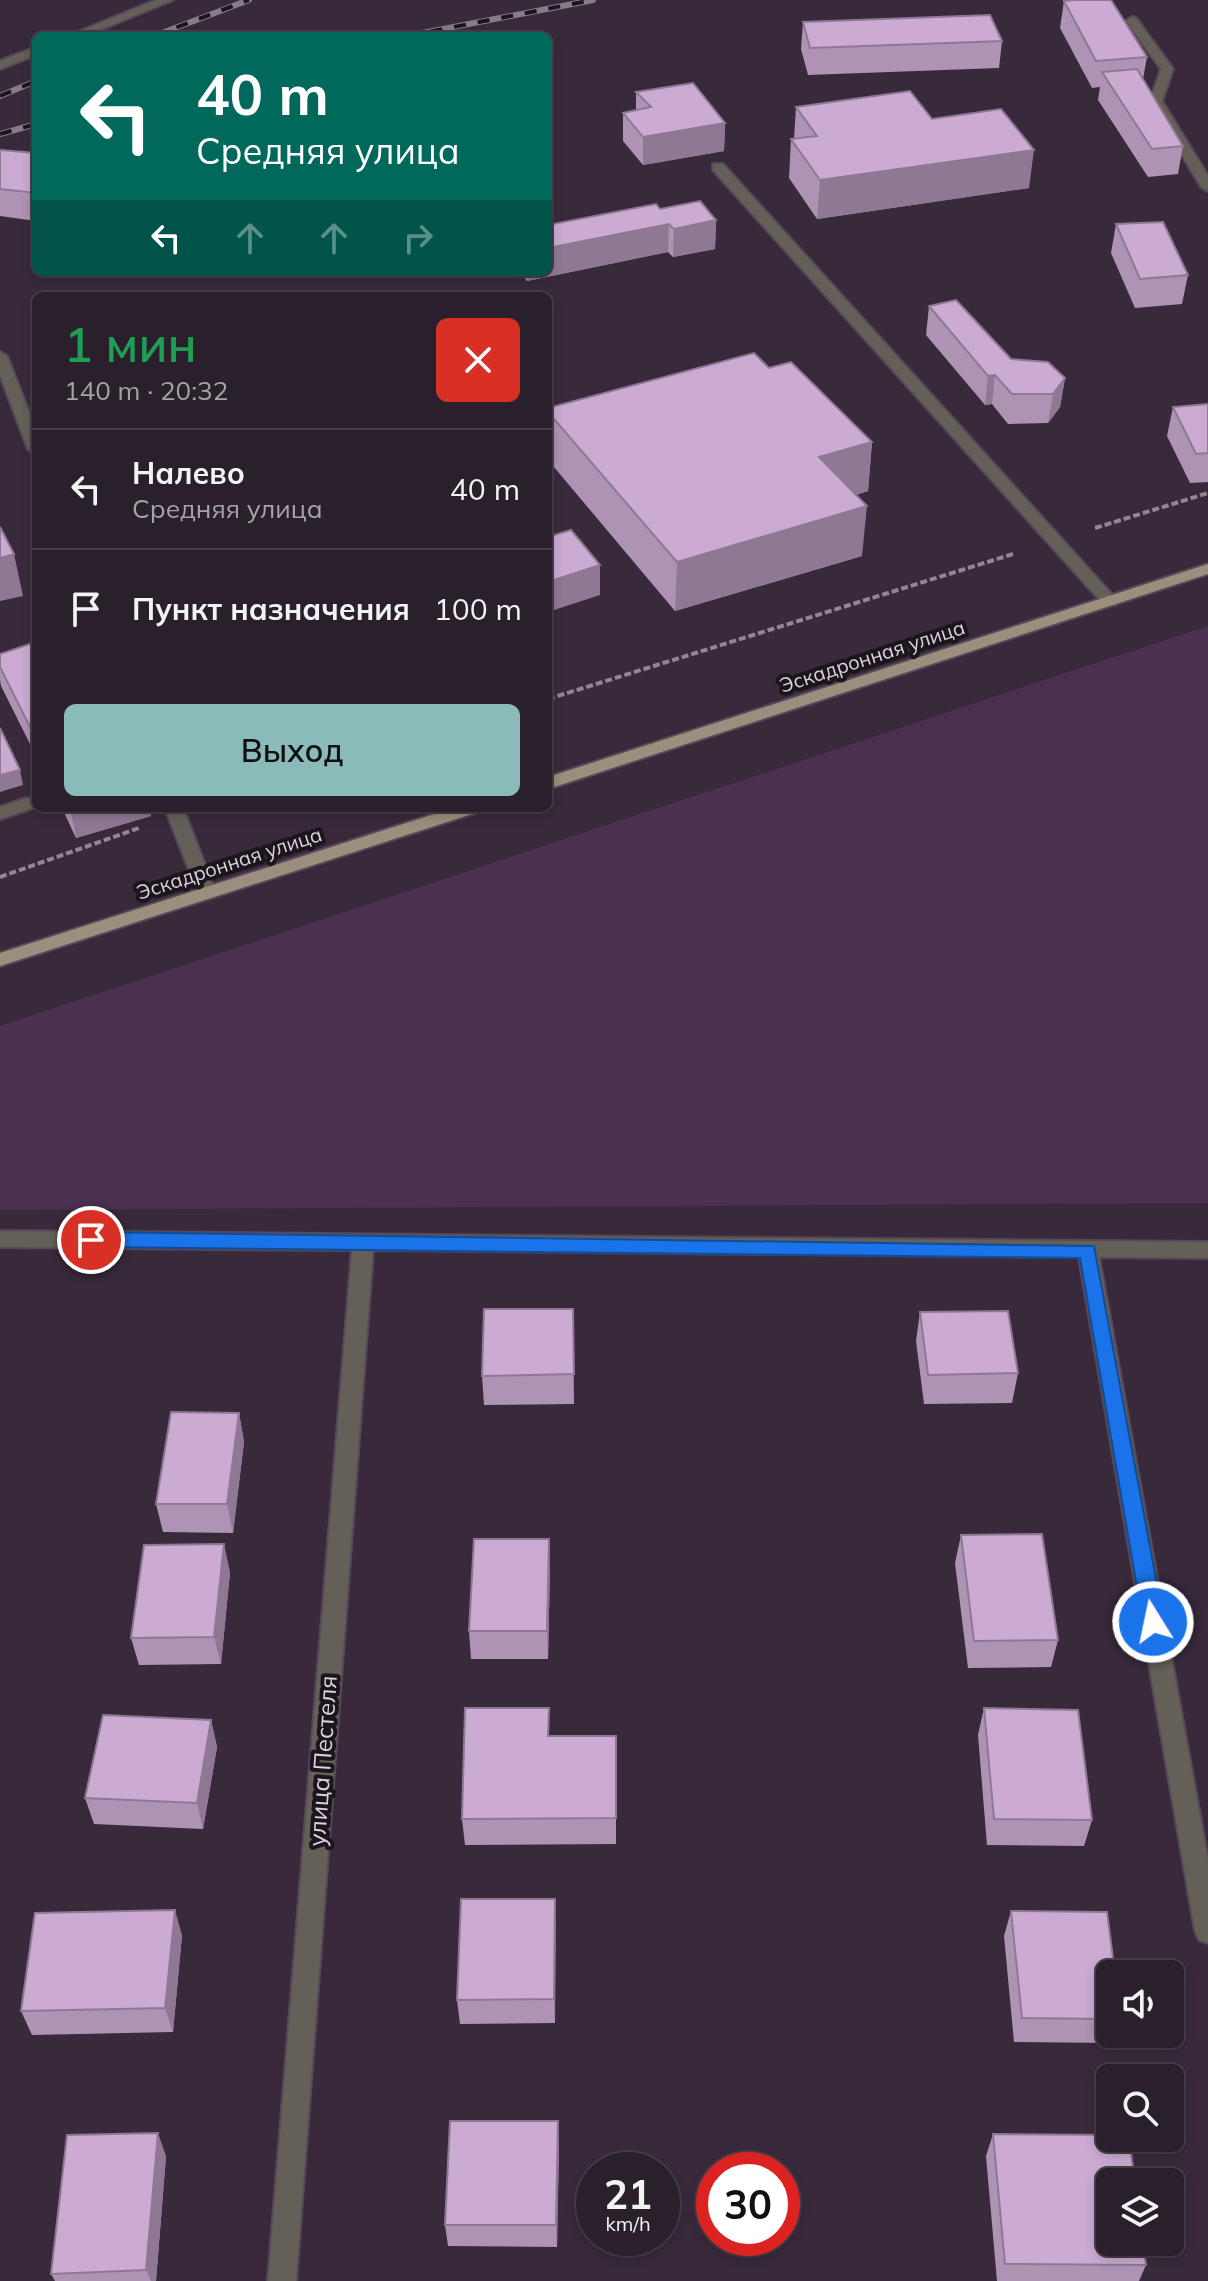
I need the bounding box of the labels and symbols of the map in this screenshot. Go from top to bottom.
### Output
street label: Эскадронная улица [776,614,968,698]
street label: Эскадронная улица [133,821,325,905]
pin [57,1206,125,1274]
position arrow [1111,1580,1195,1664]
street label: улица Пестеля [301,1674,343,1848]
speed limit sign: 30 [696,2152,800,2256]

